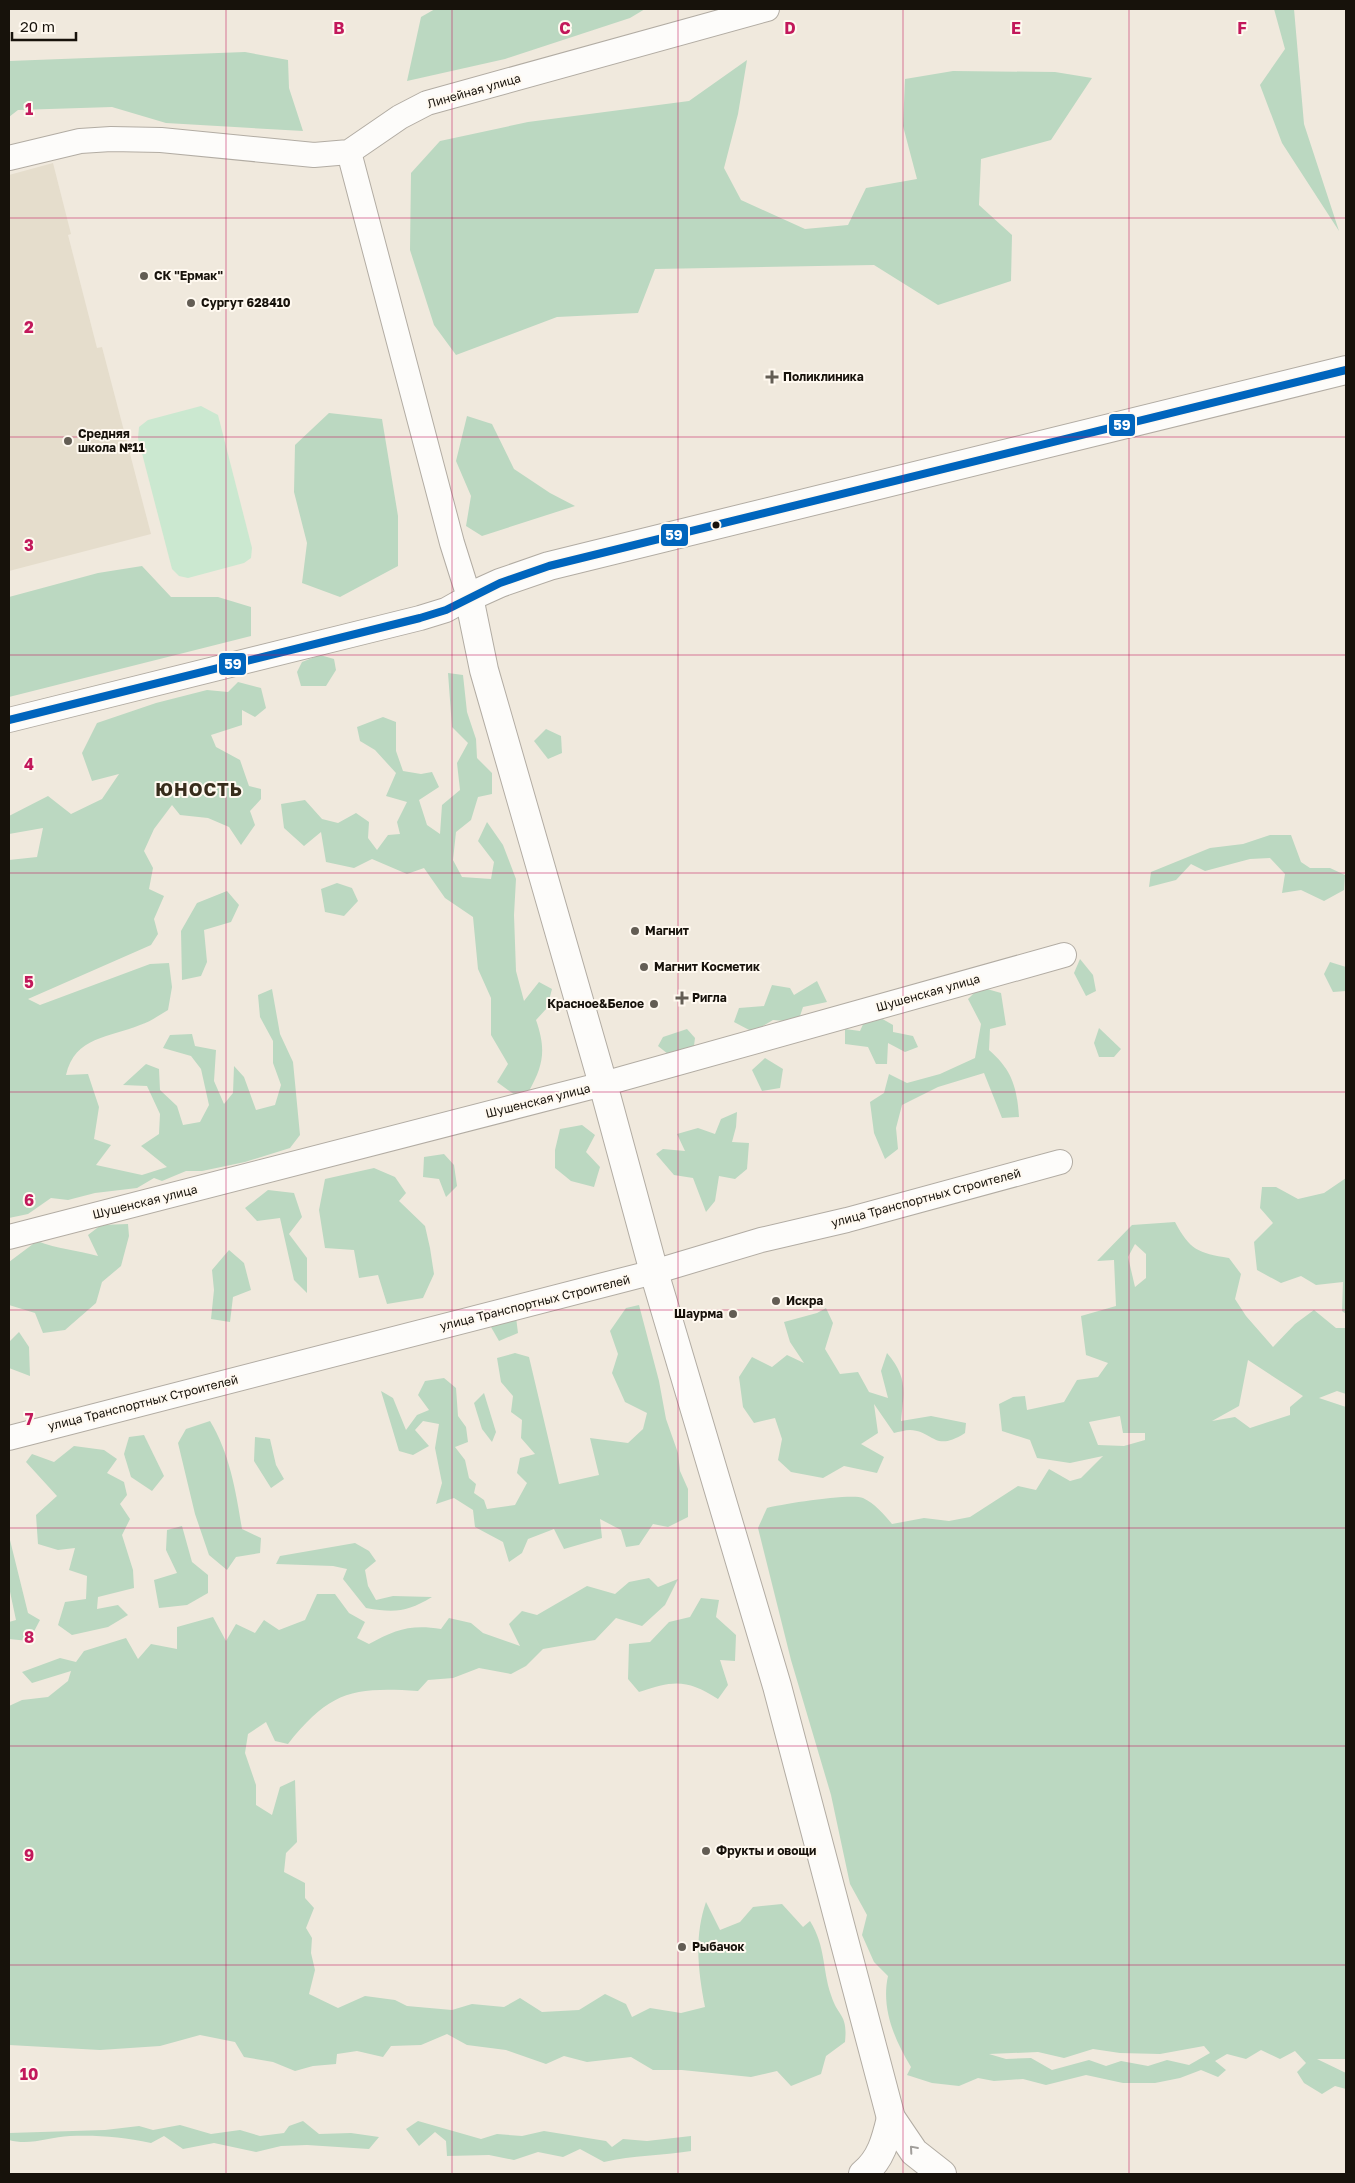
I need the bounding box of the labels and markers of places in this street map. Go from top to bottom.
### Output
place label: СК "Ермак" [154,268,223,283]
marker: СК "Ермак" [138,270,150,282]
place label: Сургут 628410 [201,295,291,310]
marker: Сургут 628410 [185,297,197,309]
place label: Поликлиника [783,369,864,384]
marker: Поликлиника [765,370,779,384]
place label: Средняя школа №11 [78,426,145,455]
marker: Средняя школа №11 [62,435,74,447]
unlabelled marker [711,520,721,530]
place label: Магнит [645,923,689,938]
marker: Магнит [629,925,641,937]
place label: Магнит Косметик [654,959,760,974]
marker: Магнит Косметик [638,961,650,973]
place label: Ригла [692,990,727,1005]
marker: Ригла [676,992,688,1004]
place label: Красное&Белое [547,996,644,1011]
marker: Красное&Белое [648,998,660,1010]
place label: Искра [786,1293,823,1308]
marker: Искра [770,1295,782,1307]
place label: Шаурма [674,1306,723,1321]
marker: Шаурма [727,1308,739,1320]
place label: Фрукты и овощи [716,1843,816,1858]
marker: Фрукты и овощи [700,1845,712,1857]
place label: Рыбачок [692,1939,744,1954]
marker: Рыбачок [676,1941,688,1953]

